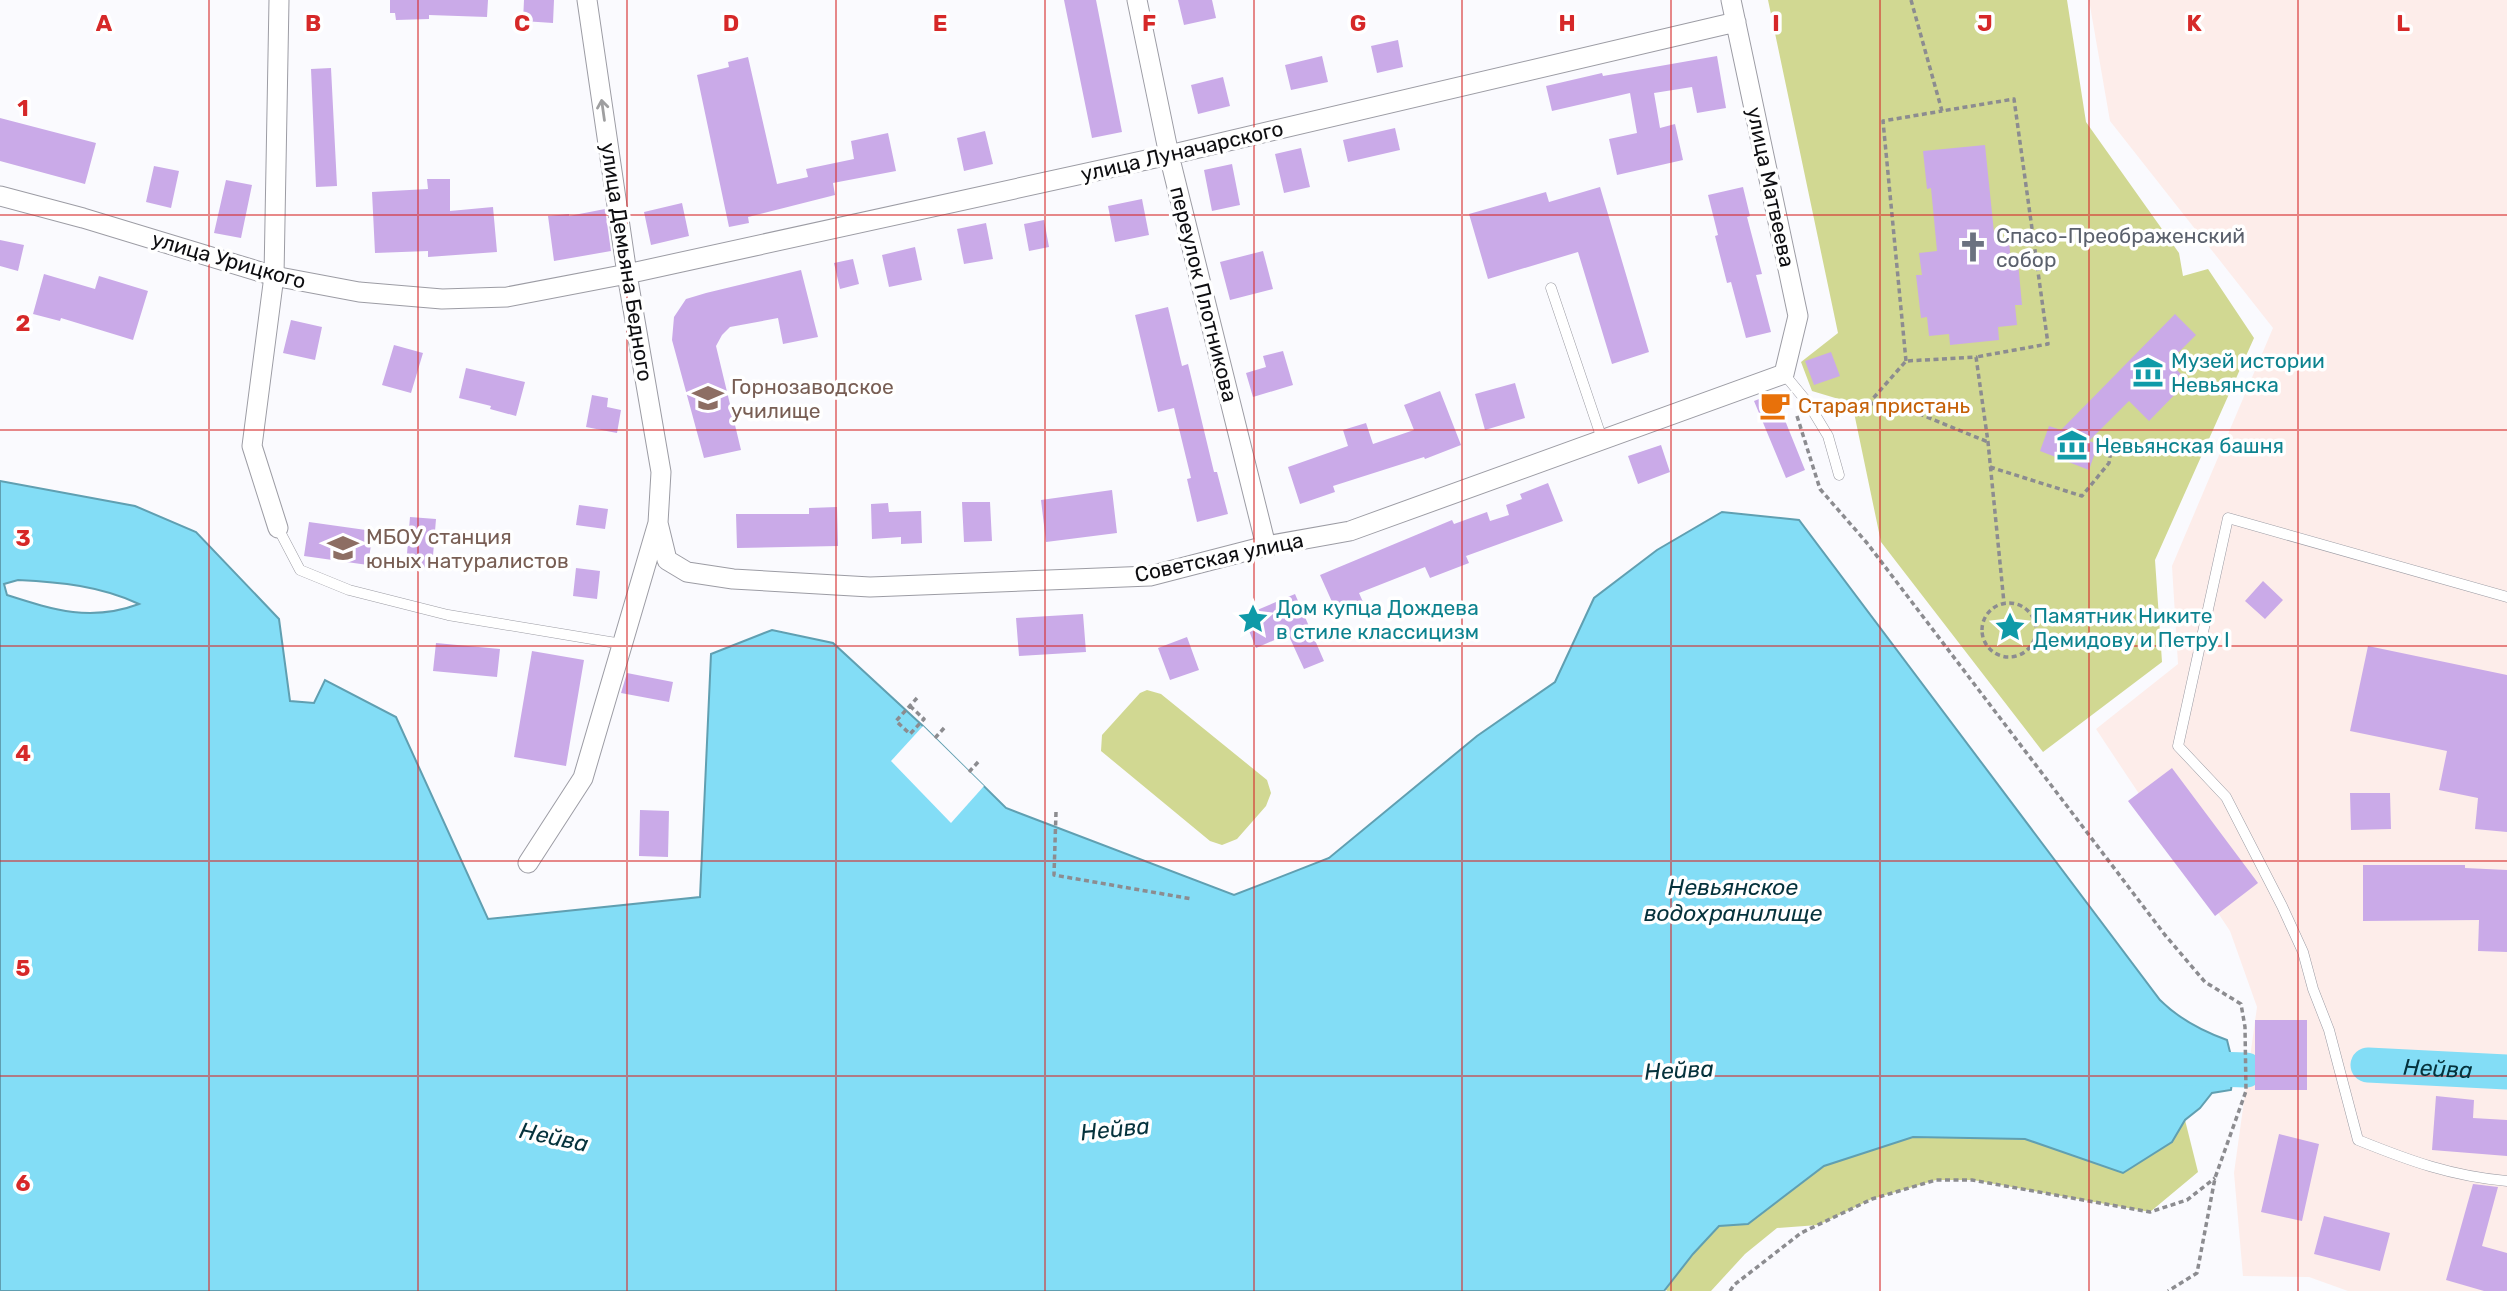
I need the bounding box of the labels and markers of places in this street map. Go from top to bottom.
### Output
place label: Спасо-Преображенский собор [1996,223,2245,272]
church icon: Спасо-Преображенский собор [1956,230,1990,264]
place label: Музей истории Невьянска [2171,348,2325,397]
museum icon: Музей истории Невьянска [2131,355,2165,389]
place label: Горнозаводское училище [731,374,894,423]
school or university icon: Горнозаводское училище [691,381,725,415]
cafe icon: Старая пристань [1758,388,1792,422]
place label: Старая пристань [1798,393,1970,418]
museum icon: Невьянская башня [2055,428,2089,462]
place label: Невьянская башня [2095,433,2284,458]
place label: МБОУ станция юных натуралистов [366,524,569,573]
school or university icon: МБОУ станция юных натуралистов [326,531,360,565]
place label: Дом купца Дождева в стиле классицизм [1276,595,1479,644]
place icon: Дом купца Дождева в стиле классицизм [1236,602,1270,636]
place label: Памятник Никите Демидову и Петру I [2033,603,2230,652]
place icon: Памятник Никите Демидову и Петру I [1993,610,2027,644]

